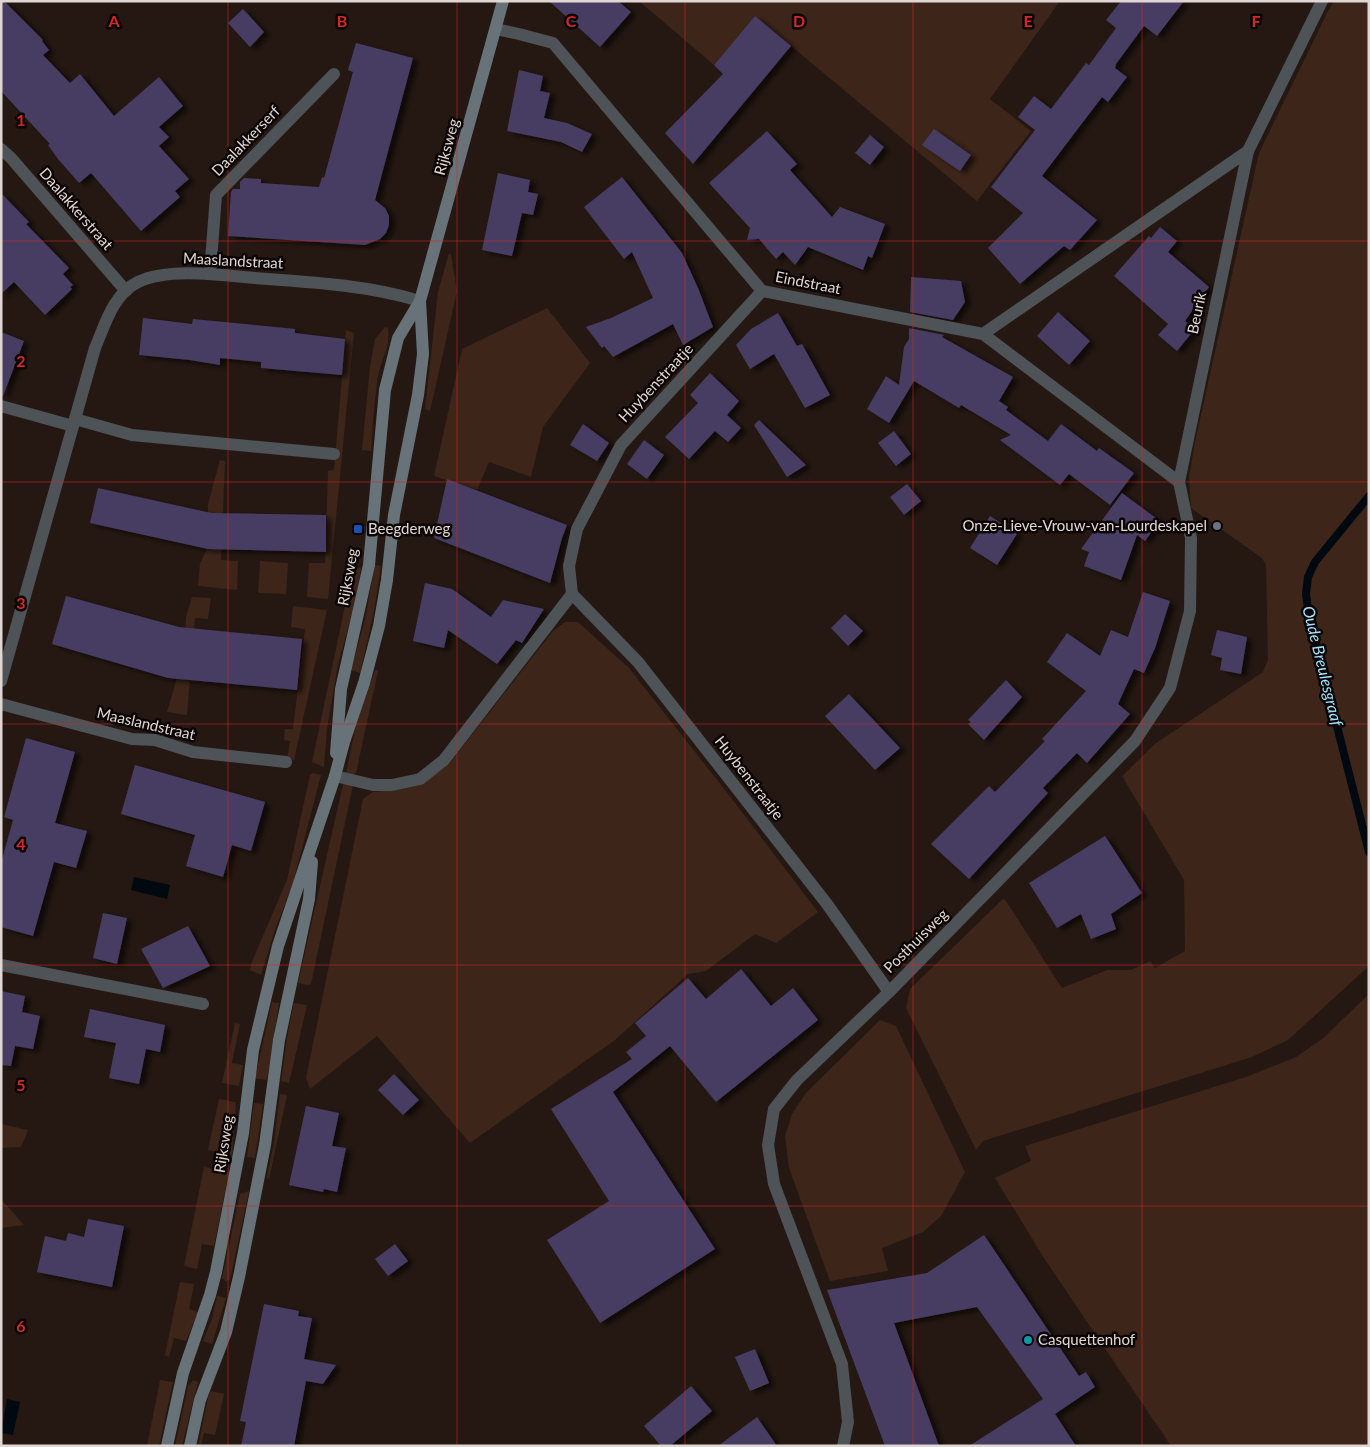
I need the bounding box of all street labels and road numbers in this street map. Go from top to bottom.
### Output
street label: Daalakkerserf [207,101,284,179]
street label: Rijksweg [430,116,462,177]
street label: Daalakkerstraat [36,164,118,253]
street label: Maaslandstraat [183,248,284,272]
street label: Eindstraat [774,267,843,297]
street label: Beurik [1183,290,1209,335]
street label: Huybenstraatje [614,339,696,425]
street label: Rijksweg [333,547,361,607]
street label: Maaslandstraat [95,703,198,743]
street label: Huybenstraatje [712,732,788,823]
street label: Posthuisweg [880,904,951,976]
street label: Rijksweg [210,1114,236,1174]

